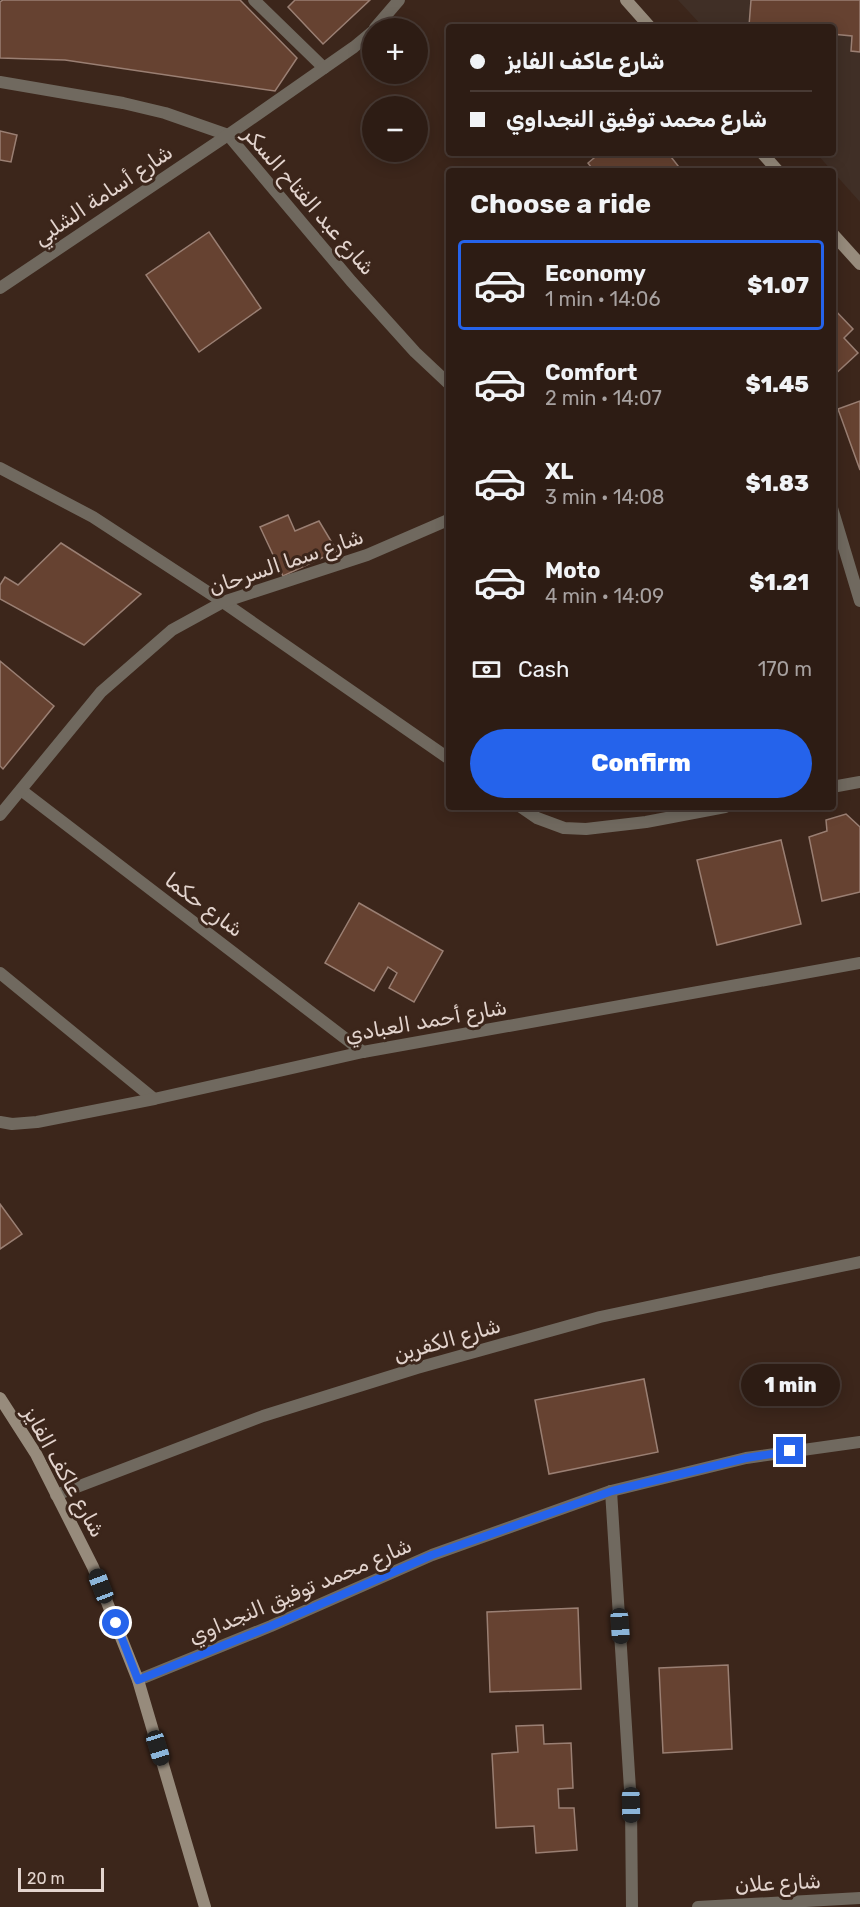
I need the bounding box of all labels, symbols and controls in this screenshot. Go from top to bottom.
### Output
map controls [362,18,428,162]
button: + [362,18,428,84]
text: شارع عاكف الفايز [506,48,665,75]
button: − [362,96,428,162]
text: شارع محمد توفيق النجداوي [506,106,767,133]
street label: شارع عبد الفتاح السكر [235,120,380,281]
street label: شارع أسامة الشلبي [29,139,179,254]
text: Choose a ride [470,188,651,220]
icon: car [473,258,527,312]
text: Economy [545,260,646,287]
text: $1.07 [747,272,809,299]
text: 1 min · 14:06 [545,287,660,311]
icon: car [473,357,527,411]
text: Comfort [545,359,637,386]
text: $1.45 [745,371,809,398]
text: 2 min · 14:07 [545,386,662,410]
icon: car [473,456,527,510]
text: XL [545,458,573,485]
text: $1.83 [745,470,809,497]
text: 3 min · 14:08 [545,485,665,509]
street label: شارع سما السرحان [205,523,367,602]
icon: car [473,555,527,609]
text: Moto [545,557,600,584]
text: $1.21 [749,569,809,596]
text: 4 min · 14:09 [545,584,664,608]
icon: cash [470,653,503,686]
text: Cash [518,656,569,683]
text: 170 m [758,657,812,681]
button: Confirm [470,729,812,798]
street label: شارع حكما [159,867,248,944]
street label: شارع أحمد العبادي [343,994,509,1049]
street label: شارع الكفرين [390,1312,504,1369]
callout: 1 min [740,1364,840,1406]
text: 1 min [764,1373,817,1397]
street label: شارع عاكف الفايز [16,1400,111,1542]
route end [776,1437,803,1464]
street label: شارع محمد توفيق النجداوي [184,1532,416,1651]
car [86,1566,116,1606]
car [610,1607,630,1645]
route start [102,1609,129,1636]
car [144,1728,172,1768]
car [622,1787,640,1823]
scale bar [18,1865,104,1892]
street label: شارع علان [734,1868,822,1899]
text: 20 m [27,1869,65,1888]

